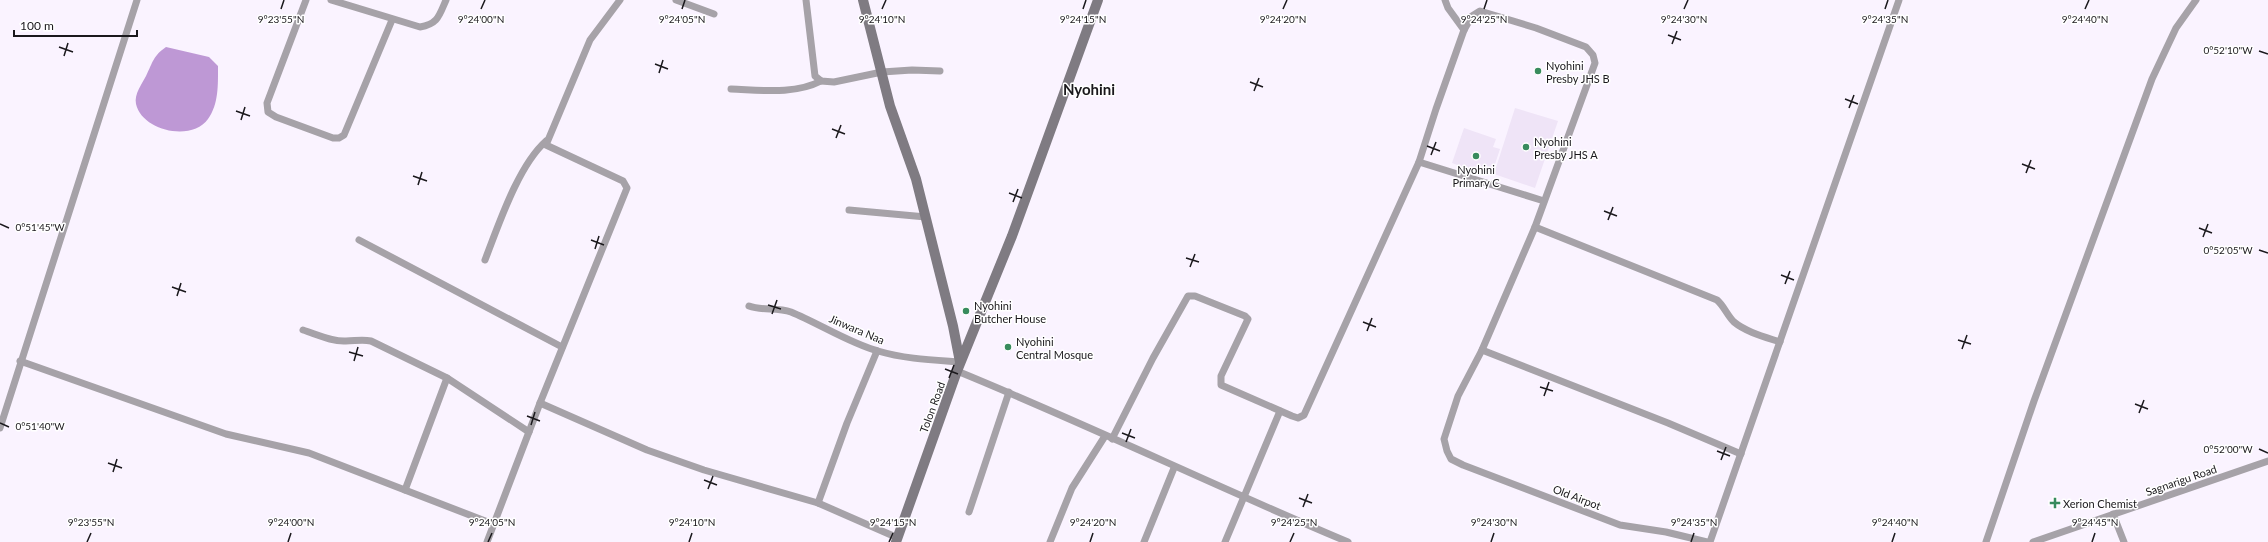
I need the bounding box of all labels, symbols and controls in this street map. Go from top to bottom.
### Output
scale bar [14,12,137,38]
text: 9°23'55"N [258,13,304,25]
text: 9°24'00"N [458,13,504,25]
text: 9°24'05"N [659,13,705,25]
text: 9°24'10"N [859,13,905,25]
text: 9°24'15"N [1060,13,1106,25]
text: 9°24'20"N [1260,13,1306,25]
text: 9°24'25"N [1461,13,1507,25]
text: 9°24'30"N [1661,13,1707,25]
text: 9°24'35"N [1862,13,1908,25]
text: 9°24'40"N [2062,13,2108,25]
text: 100 m [20,18,54,33]
text: 0°52'10"W [2203,44,2253,56]
place label: Nyohini Presby JHS B [1546,59,1610,85]
marker: Nyohini Presby JHS B [1533,66,1543,76]
district label: Nyohini [1063,80,1115,98]
place label: Nyohini Presby JHS A [1534,135,1598,161]
marker: Nyohini Presby JHS A [1521,142,1531,152]
marker: Nyohini Primary C [1471,151,1481,161]
place label: Nyohini Primary C [1452,163,1500,189]
text: 0°51'45"W [15,221,65,233]
text: 0°52'05"W [2203,244,2253,256]
place label: Nyohini Butcher House [974,299,1046,325]
marker: Nyohini Butcher House [961,306,971,316]
street label: Jinwara Naa [827,312,887,346]
place label: Nyohini Central Mosque [1016,335,1093,361]
marker: Nyohini Central Mosque [1003,342,1013,352]
street label: Tolon Road [917,380,947,434]
text: 0°51'40"W [15,420,65,432]
text: 0°52'00"W [2203,443,2253,455]
street label: Sagnarigu Road [2144,462,2218,498]
street label: Old Airpot [1551,482,1603,512]
place label: Xerion Chemist [2063,497,2137,510]
marker: Xerion Chemist [2050,498,2060,508]
text: 9°23'55"N [68,516,114,528]
text: 9°24'00"N [268,516,314,528]
text: 9°24'05"N [469,516,515,528]
text: 9°24'10"N [669,516,715,528]
text: 9°24'15"N [870,516,916,528]
text: 9°24'20"N [1070,516,1116,528]
text: 9°24'25"N [1271,516,1317,528]
text: 9°24'30"N [1471,516,1517,528]
text: 9°24'35"N [1671,516,1717,528]
text: 9°24'40"N [1872,516,1918,528]
text: 9°24'45"N [2072,516,2118,528]

